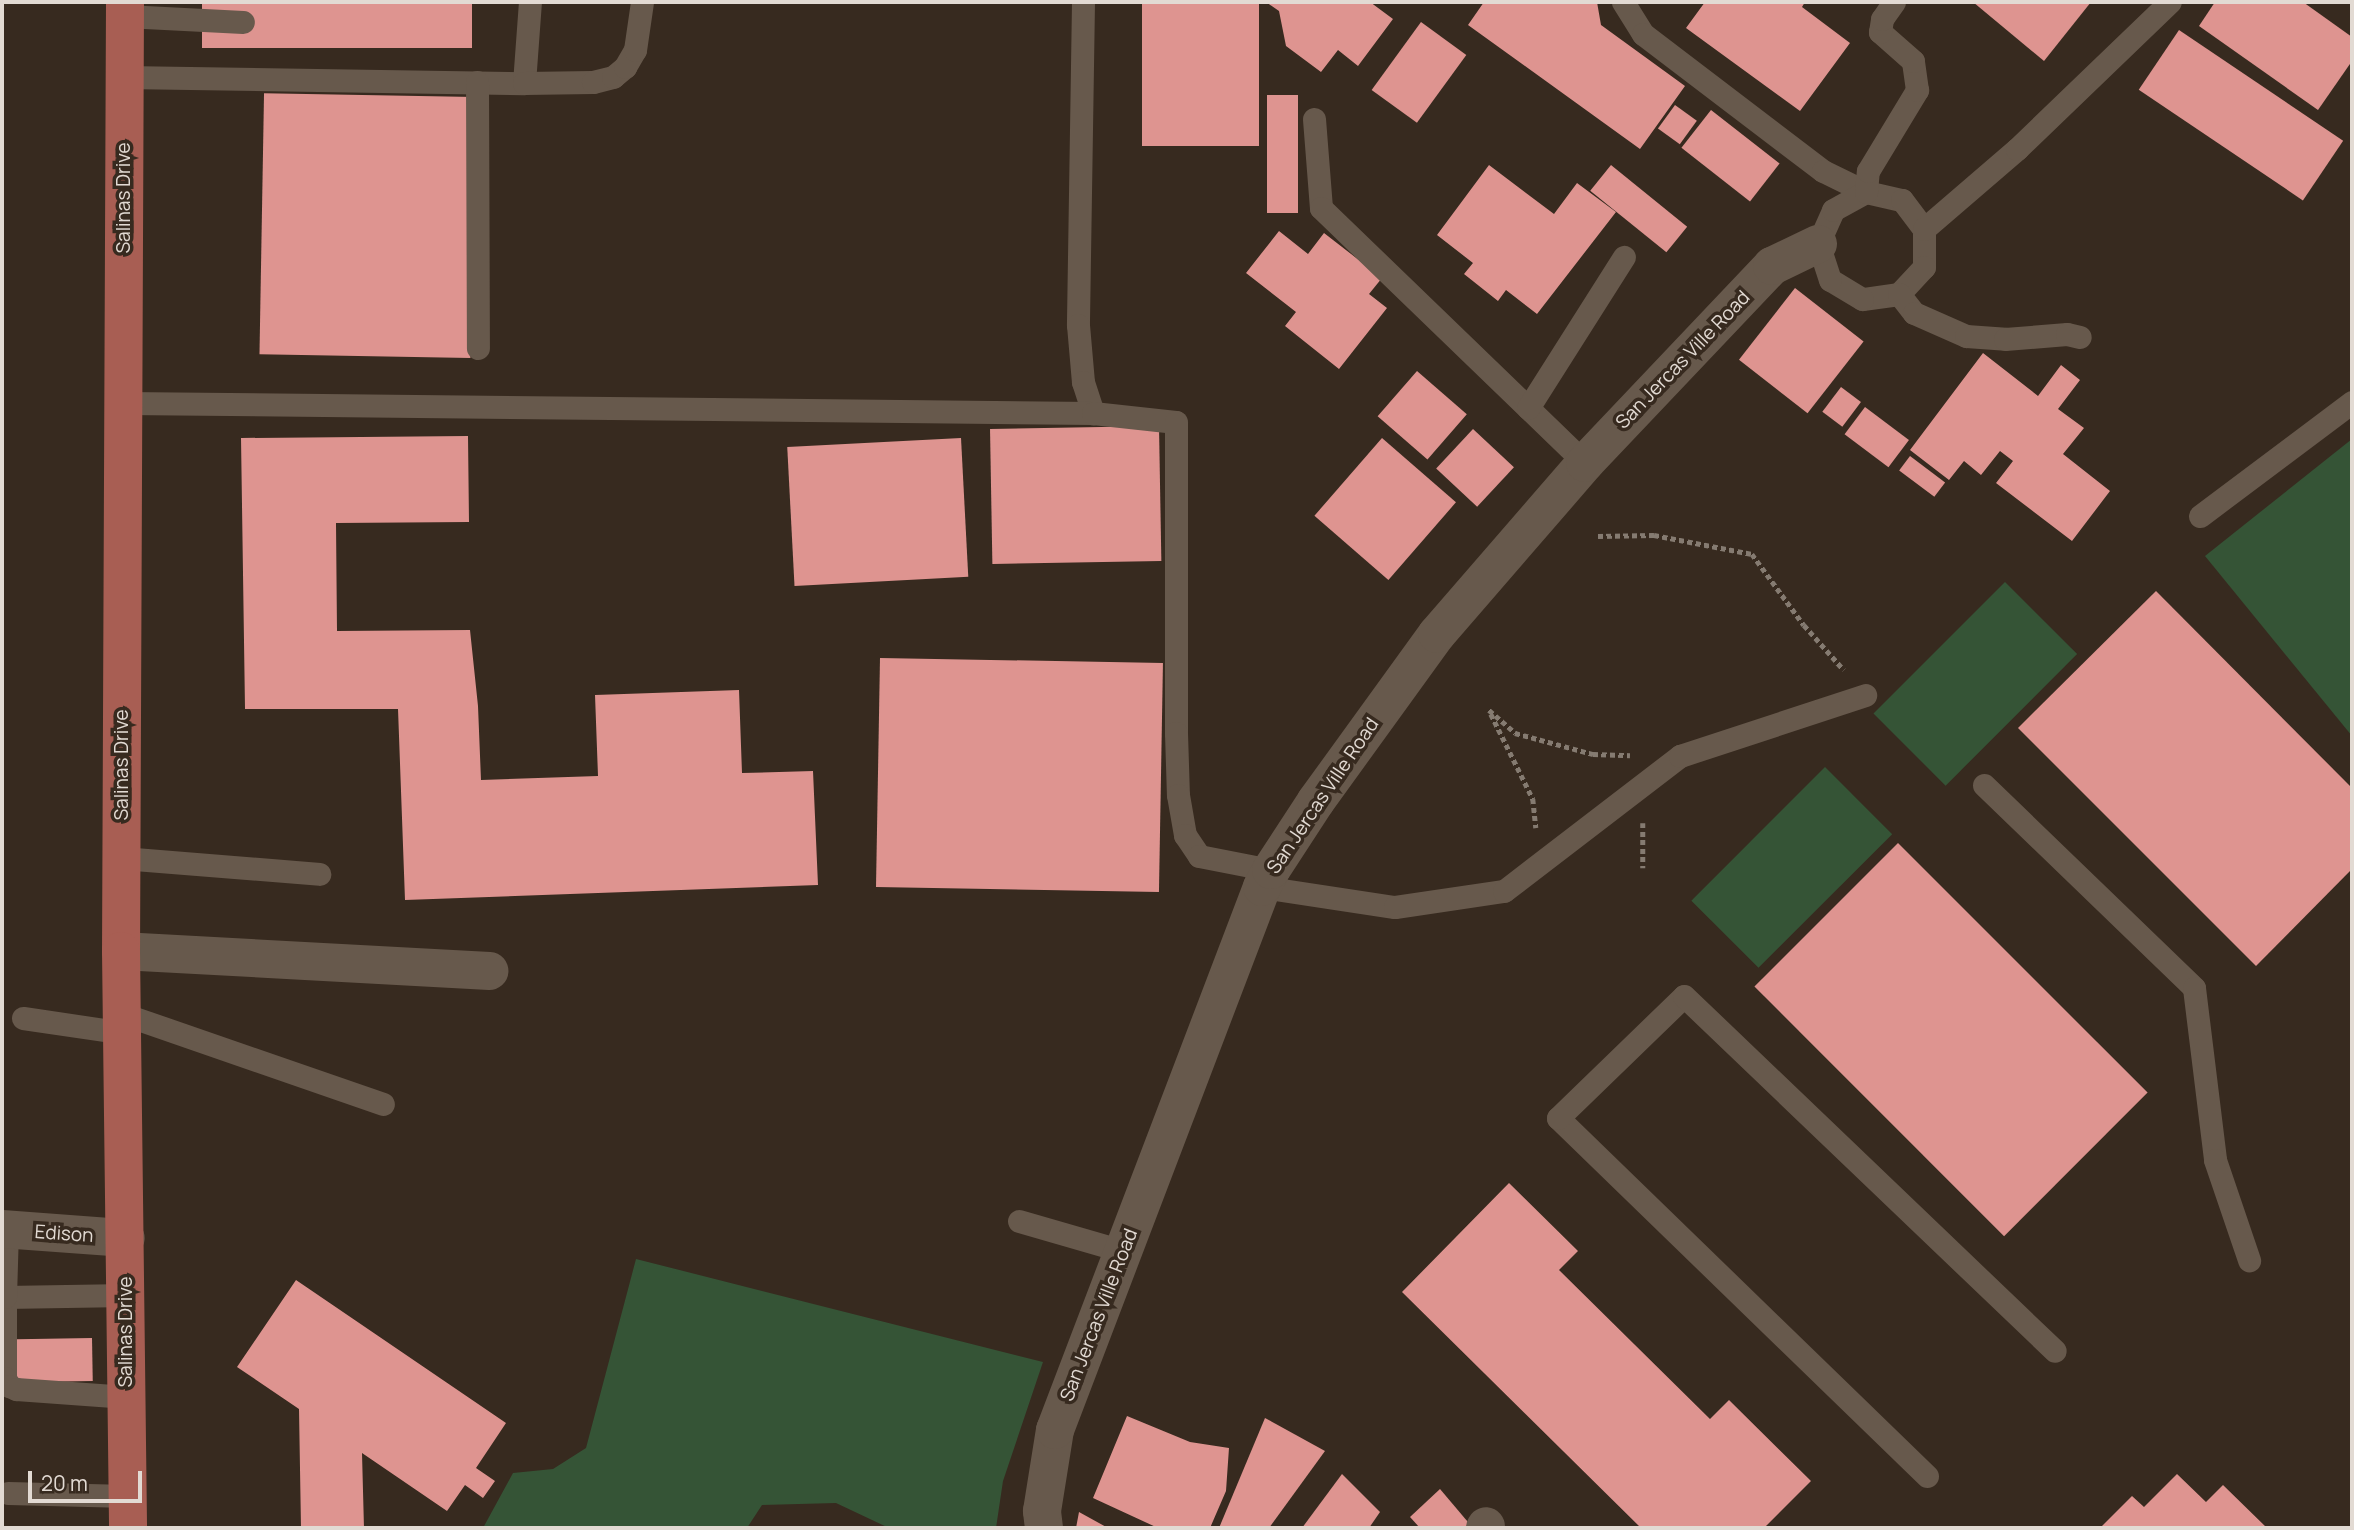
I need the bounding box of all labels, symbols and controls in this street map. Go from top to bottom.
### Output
street label: Salinas Drive [113,142,135,254]
street label: San Jercas Ville Road [1611,286,1755,434]
street label: Salinas Drive [111,709,133,821]
street label: San Jercas Ville Road [1262,714,1384,878]
street label: Edison [34,1221,94,1247]
street label: San Jercas Ville Road [1056,1225,1142,1405]
street label: Salinas Drive [115,1276,137,1388]
scale bar [32,1456,145,1500]
text: 20 m [41,1469,88,1497]

